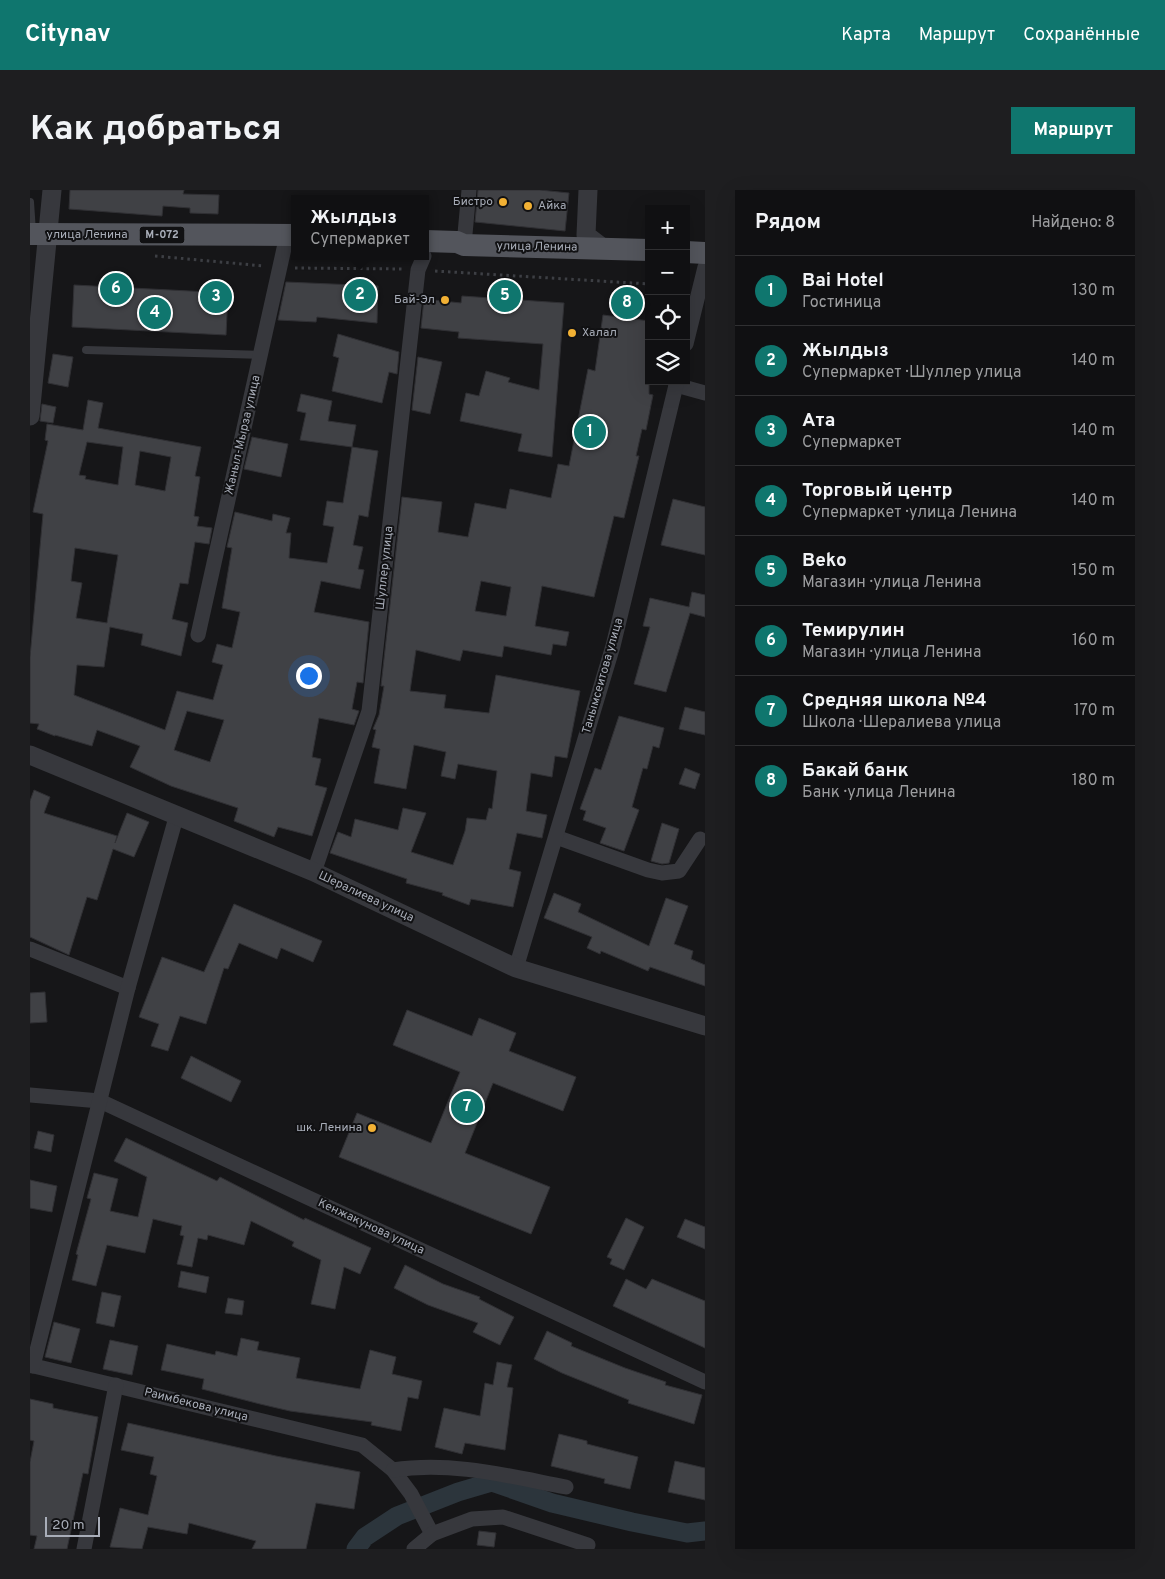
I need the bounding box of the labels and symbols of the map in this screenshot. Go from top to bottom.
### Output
place label: Бистро [453,194,493,210]
marker: Бистро [497,196,509,208]
place label: Айка [538,198,566,214]
marker: Айка [522,200,534,212]
road number: М-072 [140,226,184,244]
street label: улица Ленина [47,227,127,243]
street label: улица Ленина [496,238,578,256]
pin: 6 [100,270,132,308]
pin: 2 [344,276,376,314]
pin: 5 [489,277,521,315]
pin: 3 [200,278,232,316]
pin: 8 [611,284,643,322]
place label: Бай-Эл [394,292,435,308]
pin: 4 [139,294,171,332]
marker: Бай-Эл [439,294,451,306]
place label: Халал [582,325,617,341]
marker: Халал [566,327,578,339]
street label: Жаныл-Мырза улица [221,374,265,496]
pin: 1 [574,413,606,451]
street label: Шуллер улица [373,525,397,611]
street label: Танымсеитова улица [579,616,627,736]
your location [296,663,322,689]
street label: Шералиева улица [316,868,416,926]
pin: 7 [451,1088,483,1126]
place label: шк. Ленина [296,1120,362,1136]
marker: шк. Ленина [366,1122,378,1134]
street label: Кенжакунова улица [315,1195,427,1259]
street label: Раимбекова улица [142,1384,250,1426]
scale bar [45,1514,100,1537]

